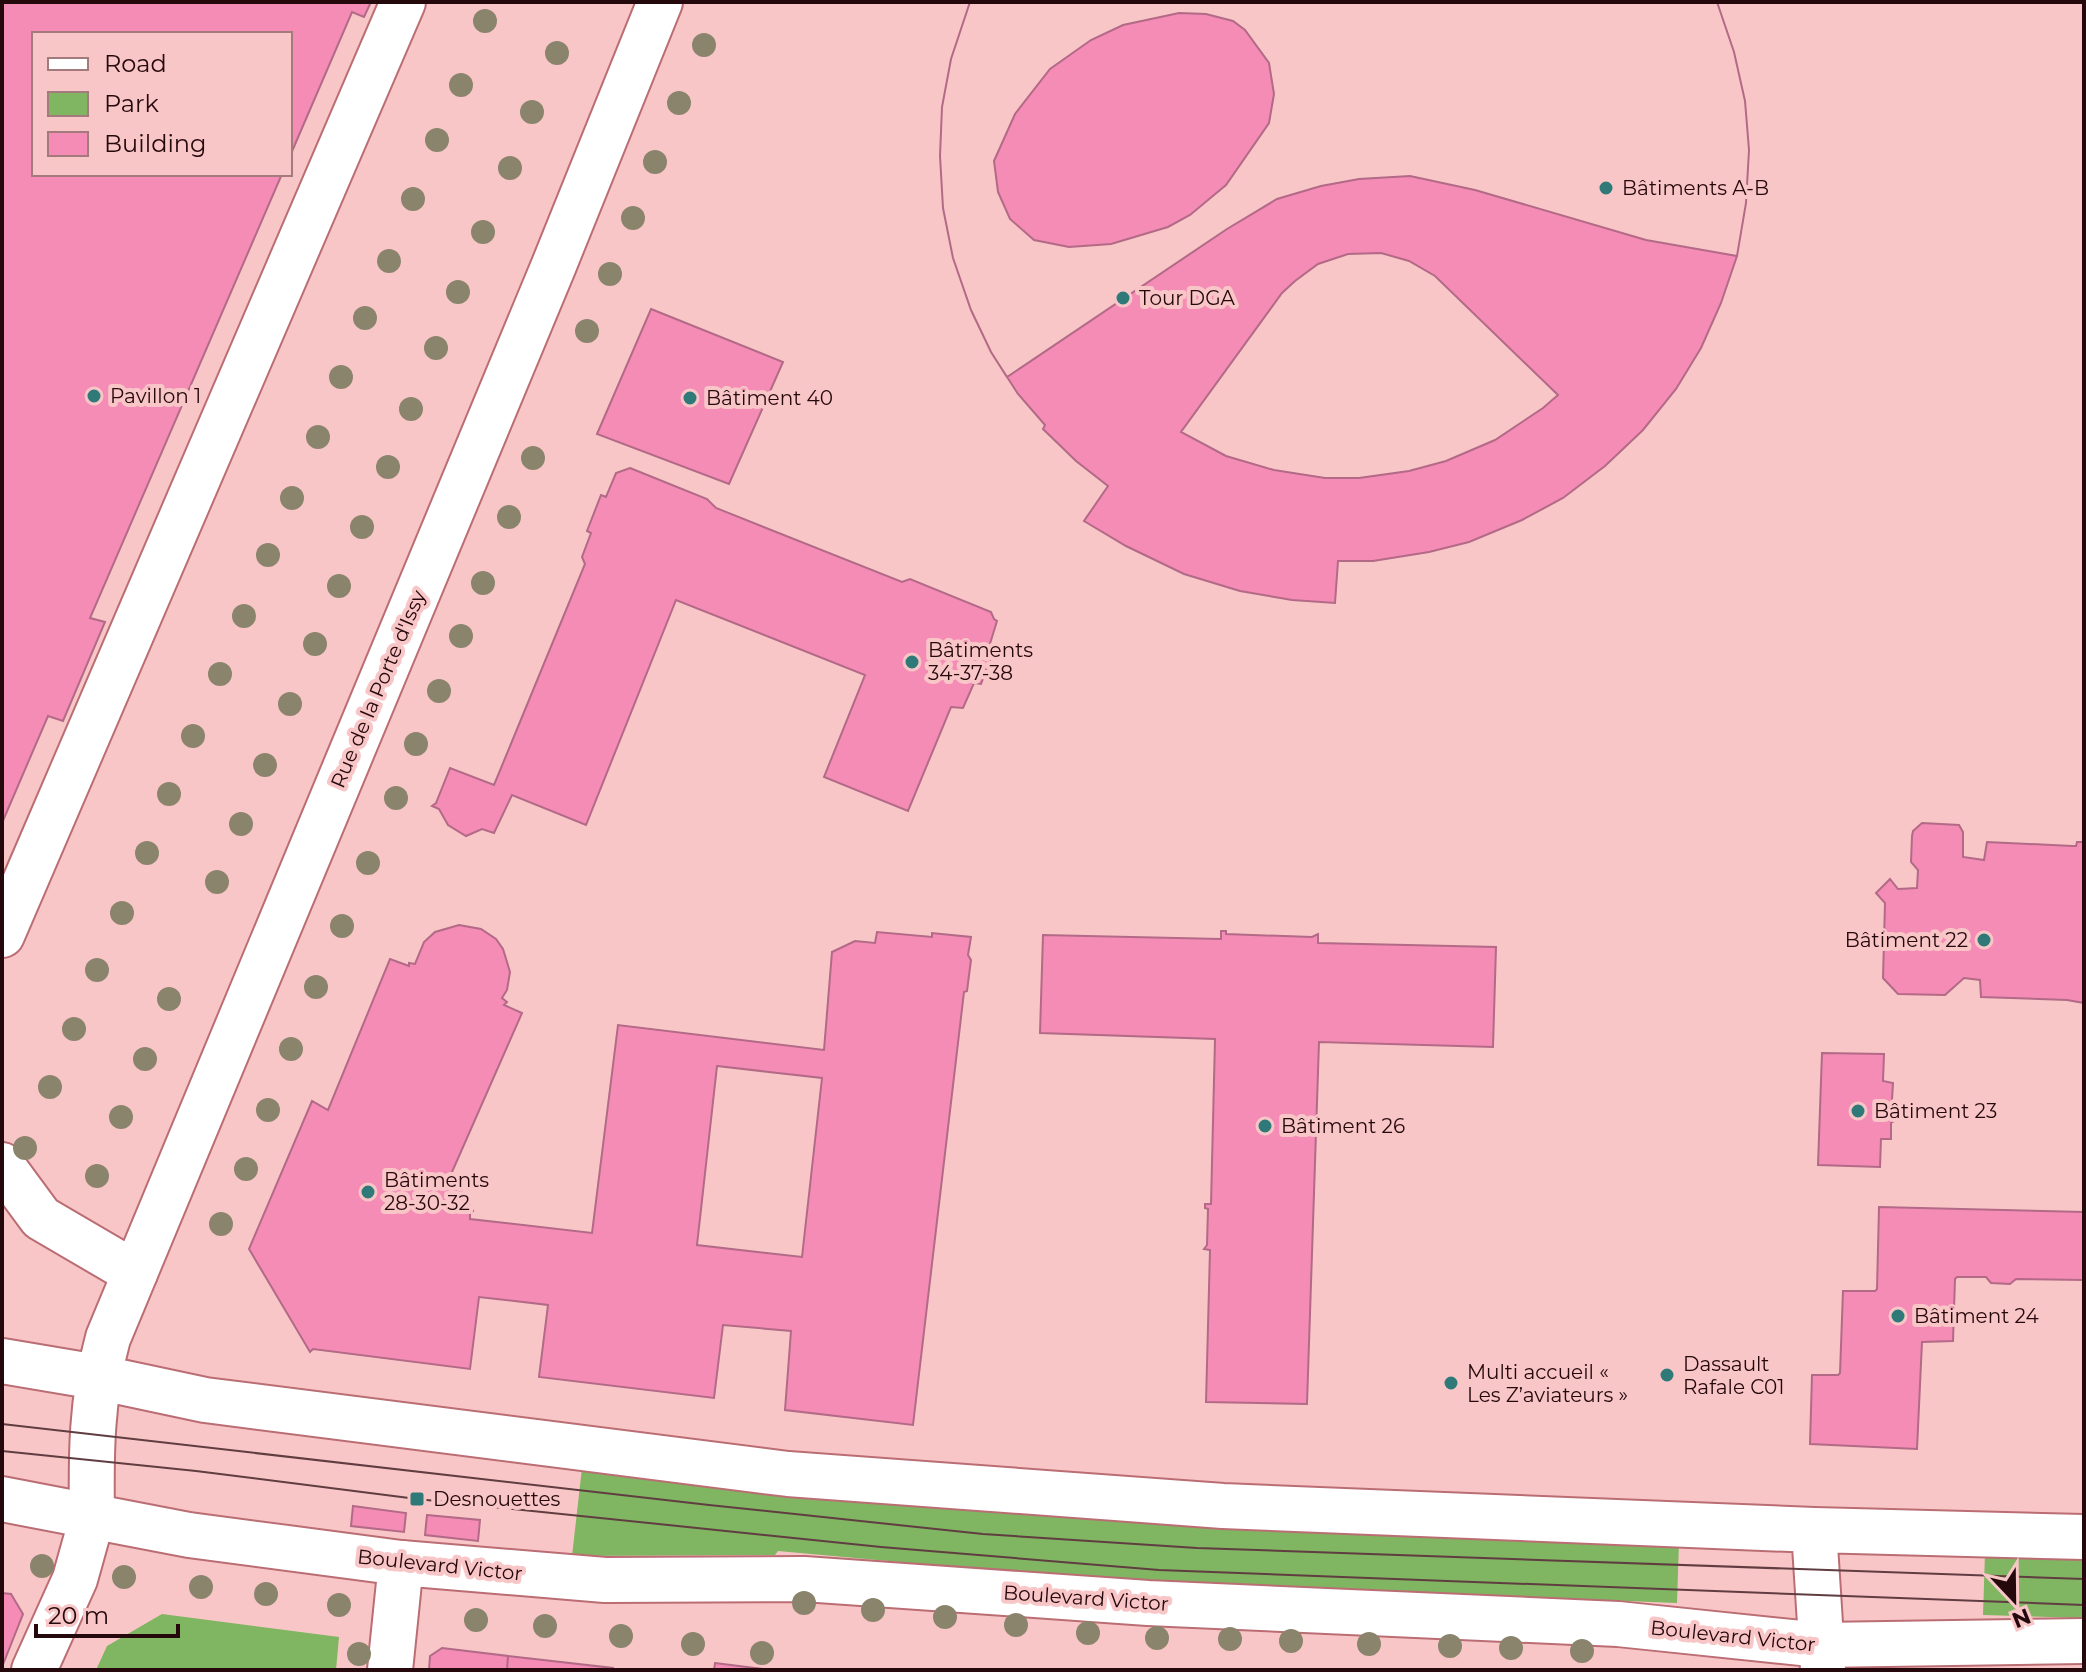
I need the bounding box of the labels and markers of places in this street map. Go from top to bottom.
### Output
place label: Bâtiments A-B [1622,176,1769,200]
marker: Bâtiments A-B [1597,179,1615,197]
place label: Tour DGA [1139,286,1236,310]
marker: Tour DGA [1114,289,1132,307]
place label: Pavillon 1 [110,384,201,408]
place label: Bâtiment 40 [706,386,833,410]
marker: Pavillon 1 [85,387,103,405]
marker: Bâtiment 40 [681,389,699,407]
place label: Bâtiments 34-37-38 [928,638,1033,685]
marker: Bâtiments 34-37-38 [903,653,921,671]
place label: Bâtiment 22 [1845,928,1968,952]
marker: Bâtiment 22 [1975,931,1993,949]
place label: Bâtiment 23 [1874,1099,1997,1123]
marker: Bâtiment 23 [1849,1102,1867,1120]
place label: Bâtiment 26 [1281,1114,1405,1138]
marker: Bâtiment 26 [1256,1117,1274,1135]
place label: Bâtiments 28-30-32 [384,1168,489,1215]
marker: Bâtiments 28-30-32 [359,1183,377,1201]
place label: Bâtiment 24 [1914,1304,2039,1328]
marker: Bâtiment 24 [1889,1307,1907,1325]
place label: Dassault Rafale C01 [1683,1352,1784,1399]
place label: Multi accueil « Les Z’aviateurs » [1467,1360,1628,1407]
marker: Dassault Rafale C01 [1658,1366,1676,1384]
marker: Multi accueil « Les Z’aviateurs » [1442,1374,1460,1392]
place label: Desnouettes [433,1487,561,1511]
marker: Desnouettes [408,1490,426,1508]

